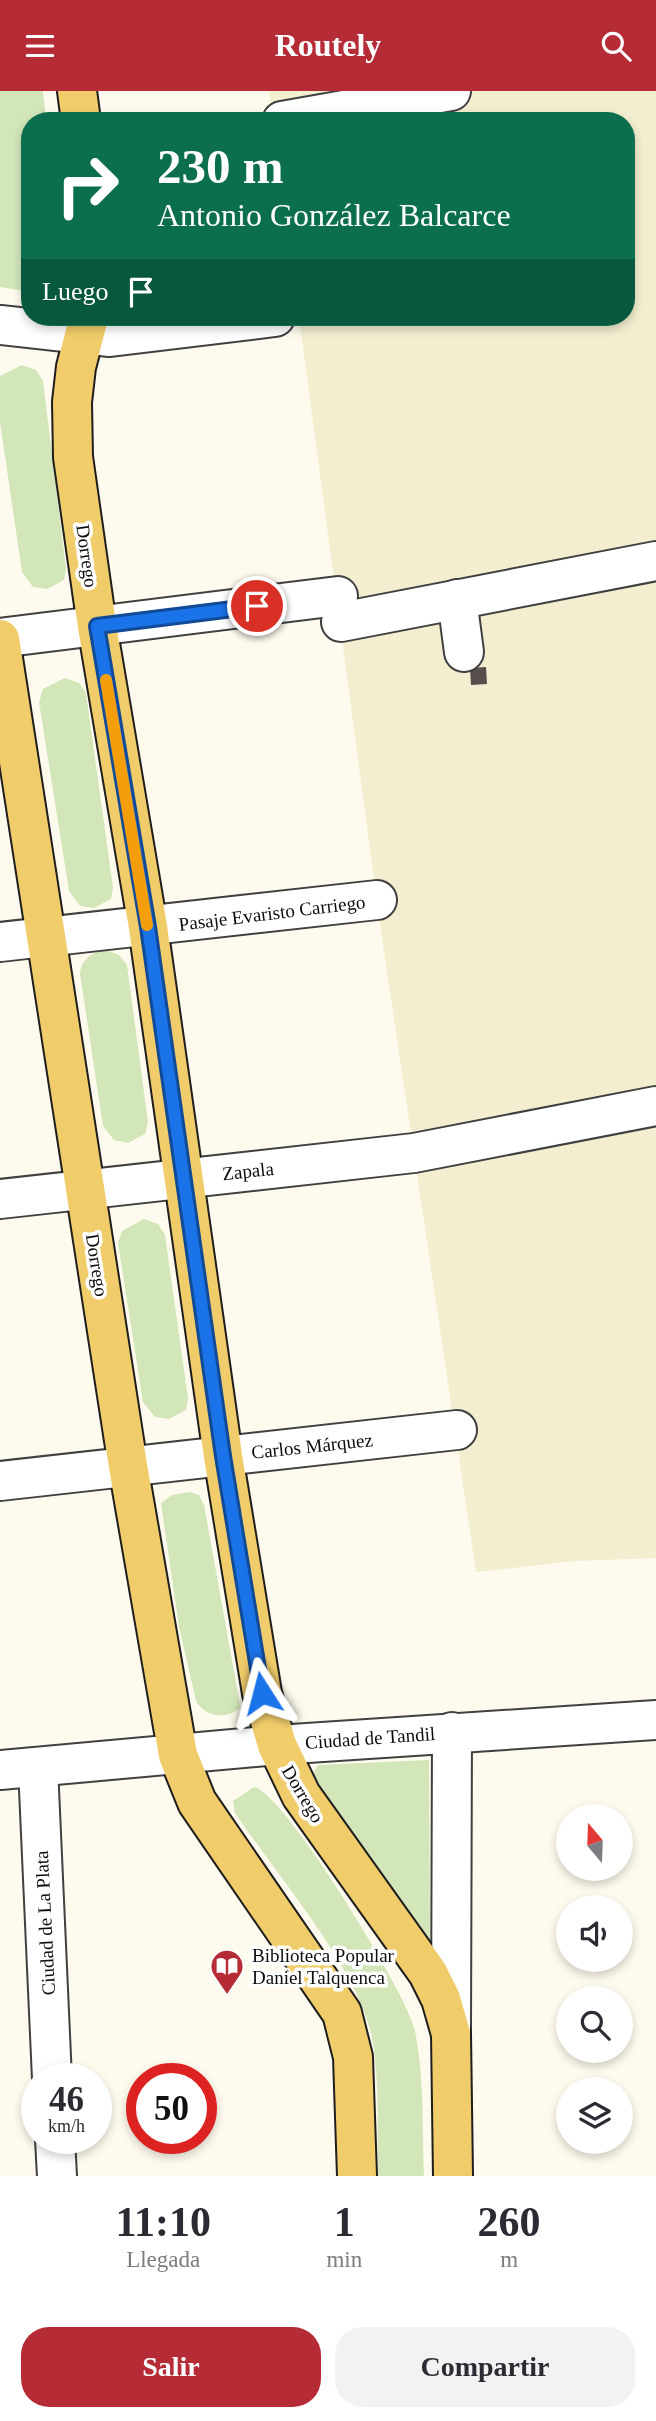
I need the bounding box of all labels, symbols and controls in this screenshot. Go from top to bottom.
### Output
icon: menu [21,27,59,65]
text: Routely [275,27,381,63]
icon: search [597,27,635,65]
text: 230 m [157,139,284,194]
icon: right [42,140,133,231]
text: Antonio González Balcarce [157,197,511,233]
icon: arrive [122,273,160,311]
text: Luego [42,277,108,306]
street label: Dorrego [72,523,102,589]
pin [227,576,287,636]
icon: arrive [238,587,276,625]
street label: Pasaje Evaristo Carriego [177,891,367,935]
street label: Zapala [221,1158,275,1184]
street label: Dorrego [82,1232,112,1298]
street label: Carlos Márquez [250,1429,374,1463]
position arrow [225,1656,299,1730]
street label: Ciudad de Tandil [304,1723,436,1753]
street label: Dorrego [278,1761,328,1827]
north arrow [556,1804,634,1881]
map controls [556,1804,633,2154]
street label: Ciudad de La Plata [31,1849,59,1996]
button: sound [556,1895,633,1972]
place label: Biblioteca Popular Daniel Talquenca [252,1945,395,1988]
library icon: Biblioteca Popular Daniel Talquenca [208,1947,246,1996]
button: search [556,1986,633,2063]
speed limit sign: 50 [126,2063,217,2154]
button: layers [556,2077,633,2154]
text: 46 [49,2080,84,2119]
text: km/h [48,2116,85,2136]
text: 11:10 [115,2199,211,2245]
text: 1 [334,2199,355,2245]
text: 260 [478,2199,541,2245]
text: Llegada [126,2247,200,2272]
text: min [326,2247,362,2272]
text: m [500,2247,518,2272]
button: Salir [21,2327,321,2407]
button: Compartir [335,2327,635,2407]

